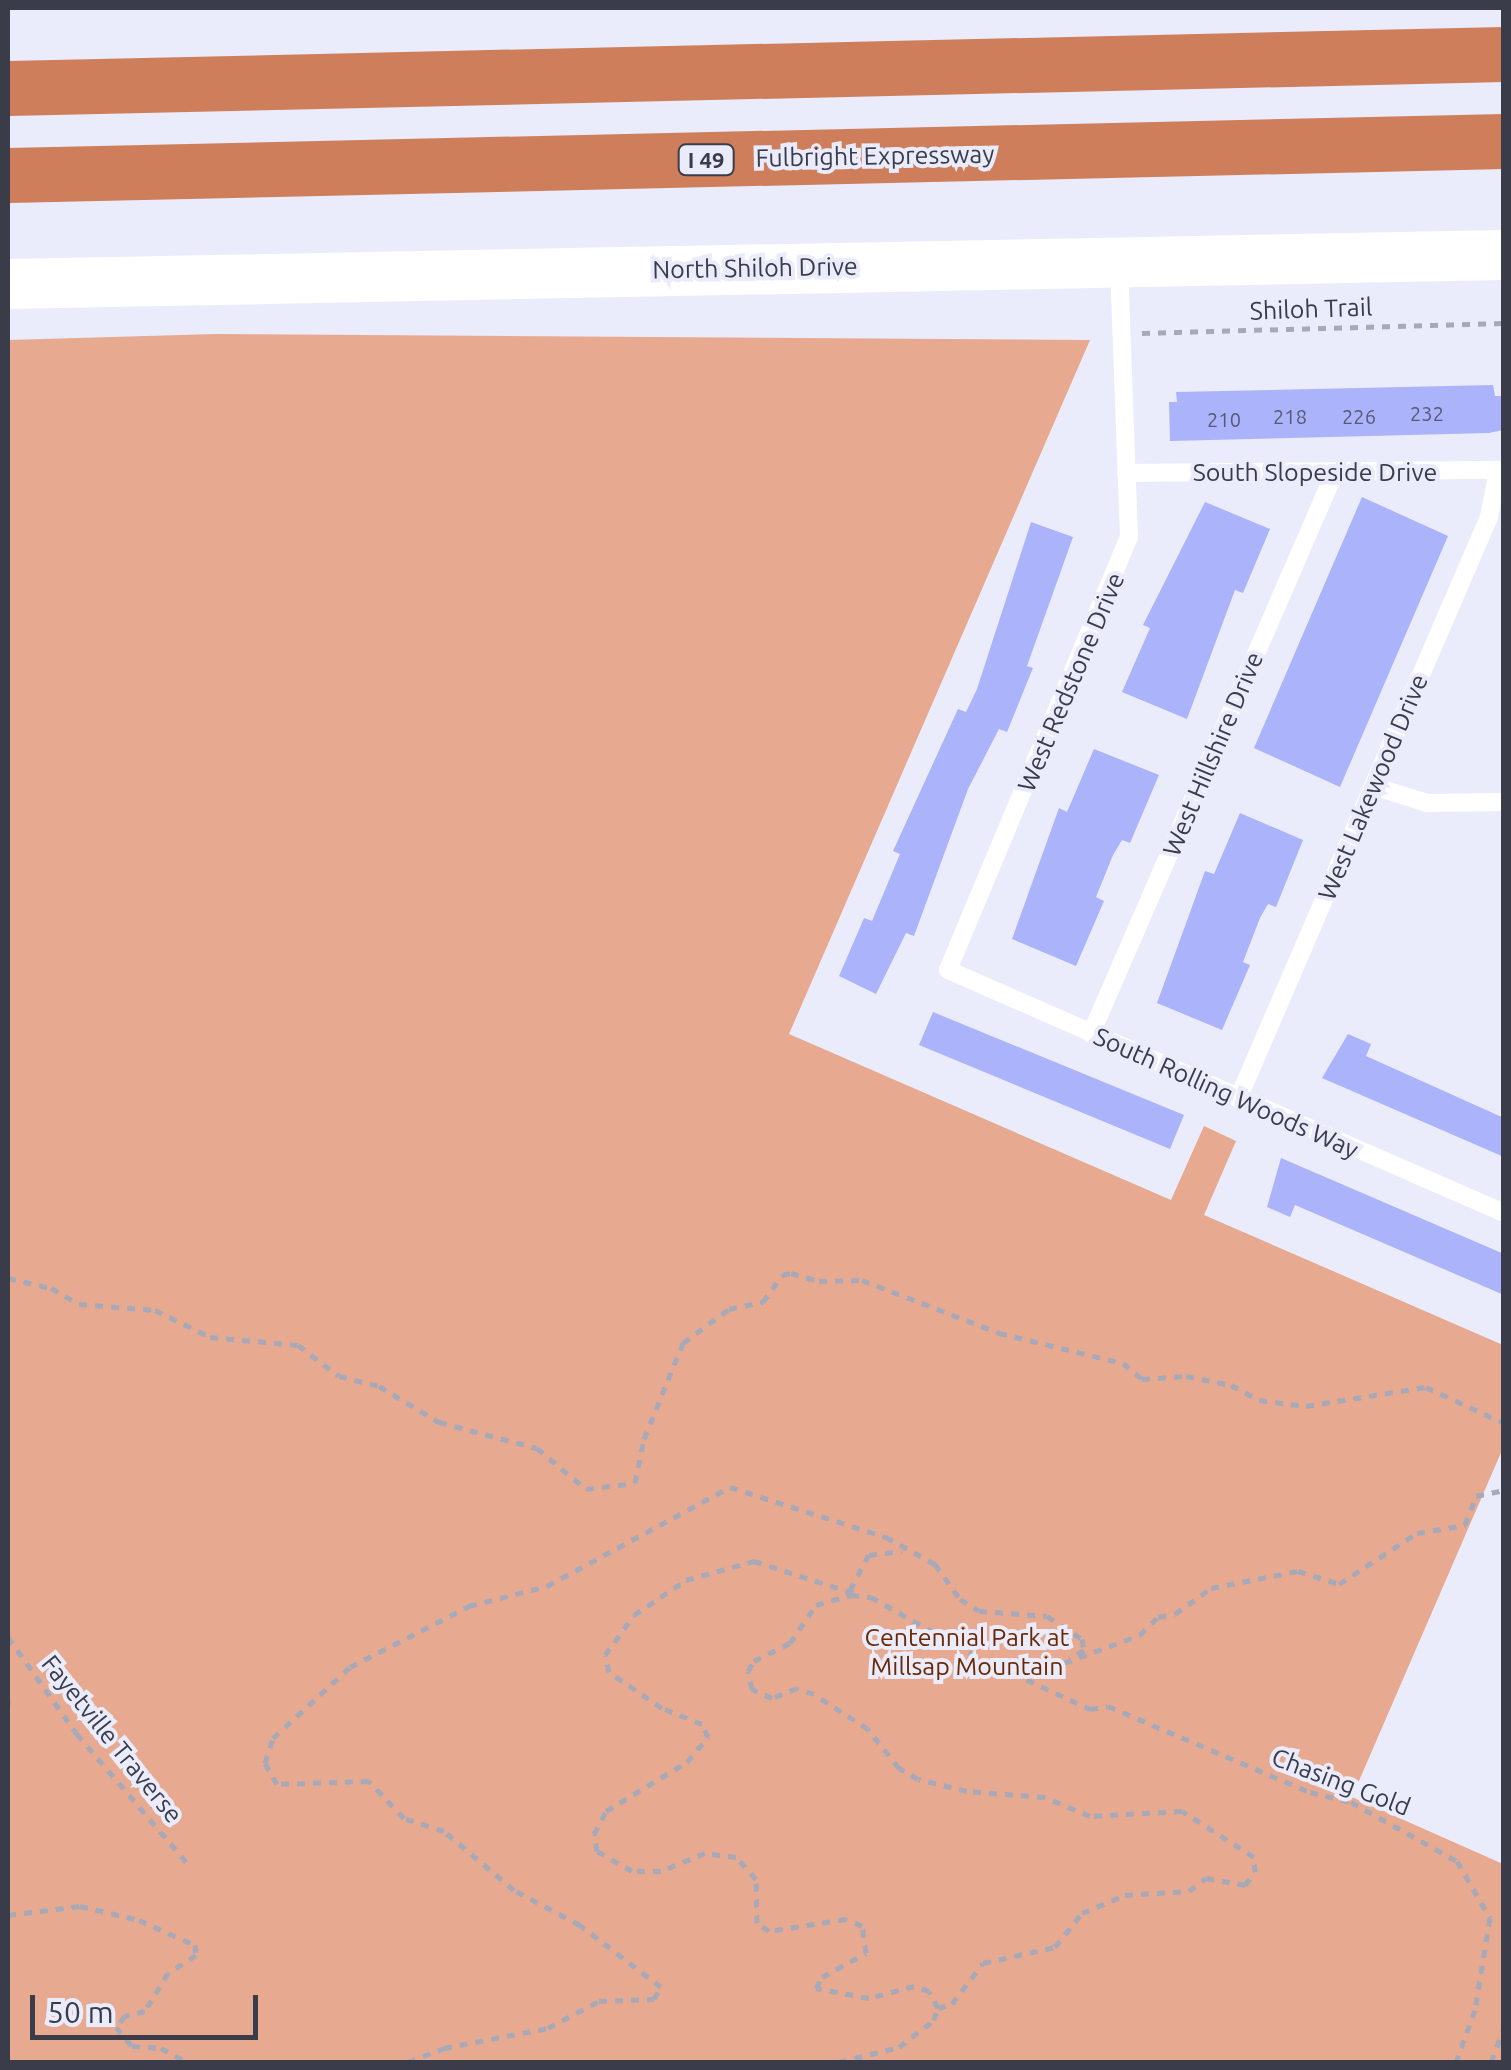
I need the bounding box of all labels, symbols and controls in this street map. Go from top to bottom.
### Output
street label: Fulbright Expressway [755,139,995,173]
road number: I 49 [676,143,736,177]
street label: North Shiloh Drive [652,251,858,285]
street label: Shiloh Trail [1249,292,1373,326]
house number: 232 [1410,401,1444,425]
house number: 218 [1273,404,1307,428]
house number: 226 [1342,404,1376,428]
house number: 210 [1207,407,1241,431]
street label: South Slopeside Drive [1193,457,1437,487]
street label: West Redstone Drive [1011,568,1131,796]
street label: West Hillshire Drive [1156,647,1270,861]
street label: West Lakewood Drive [1312,669,1434,905]
street label: South Rolling Woods Way [1089,1021,1363,1165]
park label: Centennial Park at Millsap Mountain [865,1623,1069,1682]
street label: Fayetville Traverse [35,1649,189,1829]
street label: Chasing Gold [1267,1742,1415,1822]
scale bar [35,1975,262,2037]
text: 50 m [47,1995,114,2029]

